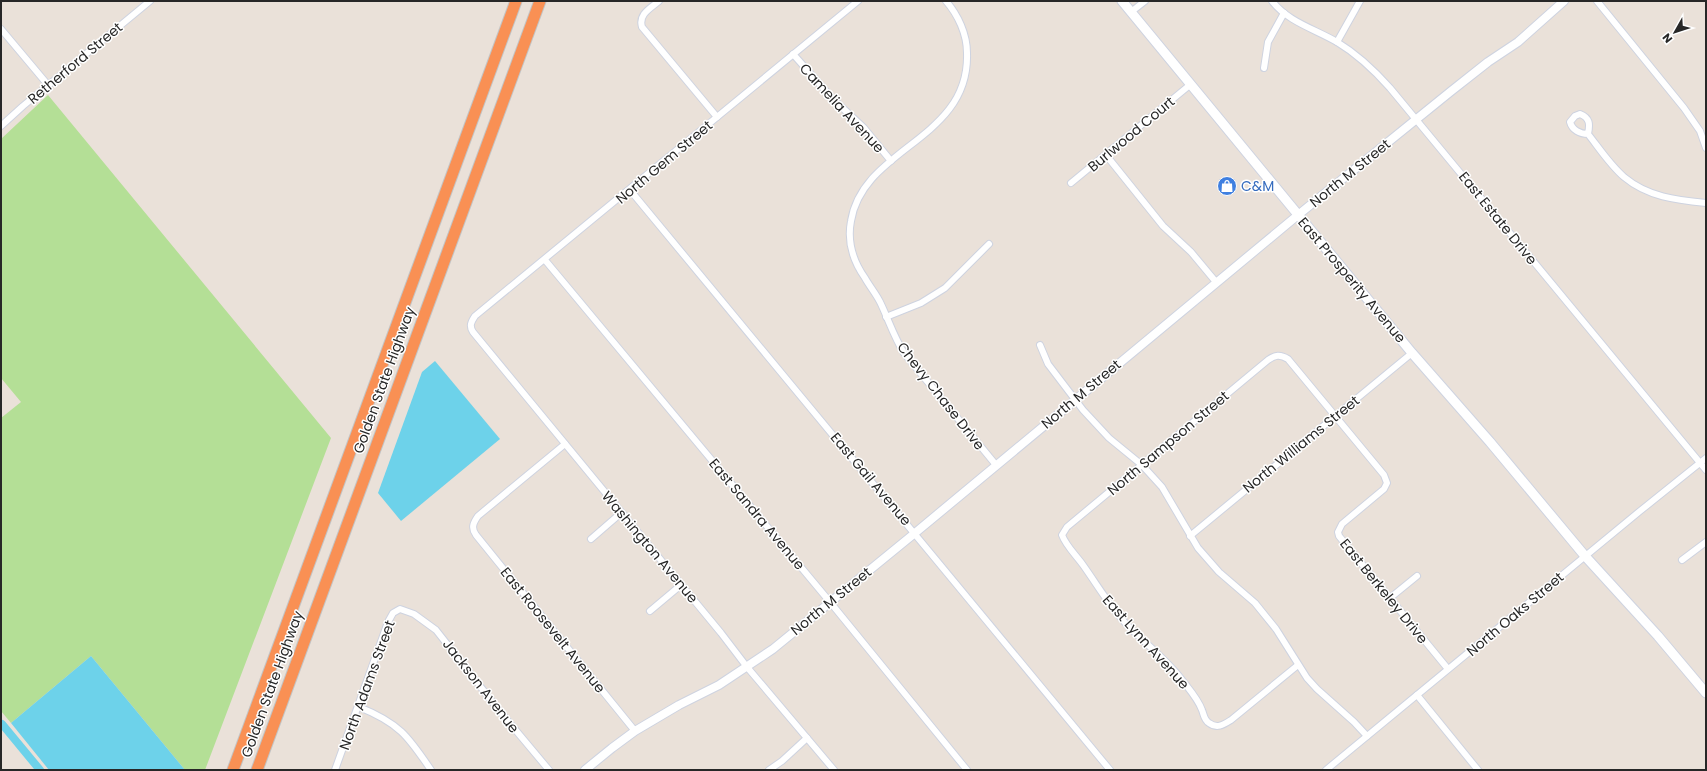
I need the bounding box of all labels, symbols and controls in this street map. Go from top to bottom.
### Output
north arrow [1655,12,1695,52]
street label: Retherford Street [23,17,127,109]
text: N [1658,30,1676,47]
street label: Camelia Avenue [795,59,889,157]
street label: Burlwood Court [1083,92,1179,176]
street label: North Gem Street [611,116,717,208]
street label: North M Street [1305,134,1395,212]
street label: East Estate Drive [1454,167,1542,269]
shop icon: C&M [1216,175,1238,197]
place label: C&M [1241,176,1274,196]
street label: East Prosperity Avenue [1293,213,1411,347]
street label: Golden State Highway [348,304,420,456]
street label: Chevy Chase Drive [892,338,990,454]
street label: North M Street [1037,355,1125,433]
street label: North Sampson Street [1103,386,1233,500]
street label: North Williams Street [1238,391,1364,497]
street label: East Gail Avenue [826,428,916,530]
street label: East Sandra Avenue [704,454,810,574]
street label: Washington Avenue [597,487,703,608]
street label: East Berkeley Drive [1335,534,1433,648]
street label: North M Street [786,562,876,640]
street label: East Roosevelt Avenue [496,563,610,697]
street label: North Oaks Street [1462,567,1568,661]
street label: East Lynn Avenue [1098,590,1194,694]
street label: Golden State Highway [236,608,308,760]
street label: North Adams Street [334,617,400,753]
street label: Jackson Avenue [438,635,524,737]

